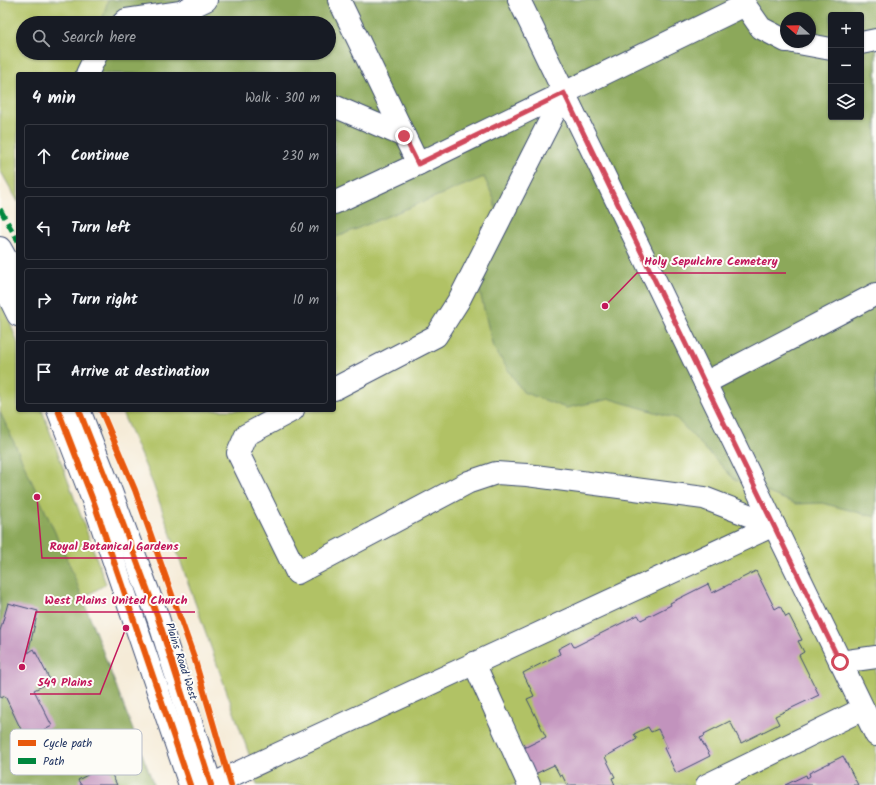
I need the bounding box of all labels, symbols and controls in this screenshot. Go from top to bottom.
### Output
north arrow [780,12,816,48]
map controls [828,12,864,120]
button: + [828,12,864,48]
search box [16,16,336,60]
text: Search here [62,26,136,50]
icon: search [30,27,52,49]
button: − [828,48,864,84]
button: layers [828,84,864,120]
text: 4 min [32,85,76,112]
text: Walk · 300 m [245,88,320,109]
route end [395,127,413,145]
text: Continue [71,144,129,168]
icon: ahead [33,145,55,167]
text: 230 m [282,146,319,167]
text: Turn left [71,216,131,240]
icon: left [33,217,55,239]
text: 60 m [290,218,319,239]
callout: Holy Sepulchre Cemetery [637,249,786,273]
text: Holy Sepulchre Cemetery [644,252,779,271]
text: Turn right [71,288,138,312]
icon: right [33,289,55,311]
text: 10 m [293,290,319,311]
text: Arrive at destination [71,360,210,384]
icon: arrive [33,361,55,383]
callout: Royal Botanical Gardens [42,534,187,558]
text: Royal Botanical Gardens [49,537,179,556]
callout: West Plains United Church [36,588,195,612]
text: West Plains United Church [44,591,188,610]
street label: Plains Road West [160,620,202,703]
route start [831,653,849,671]
callout: 549 Plains [30,670,100,694]
text: 549 Plains [37,673,93,692]
legend [10,729,142,775]
text: Cycle path [43,735,92,753]
text: Path [43,753,64,771]

